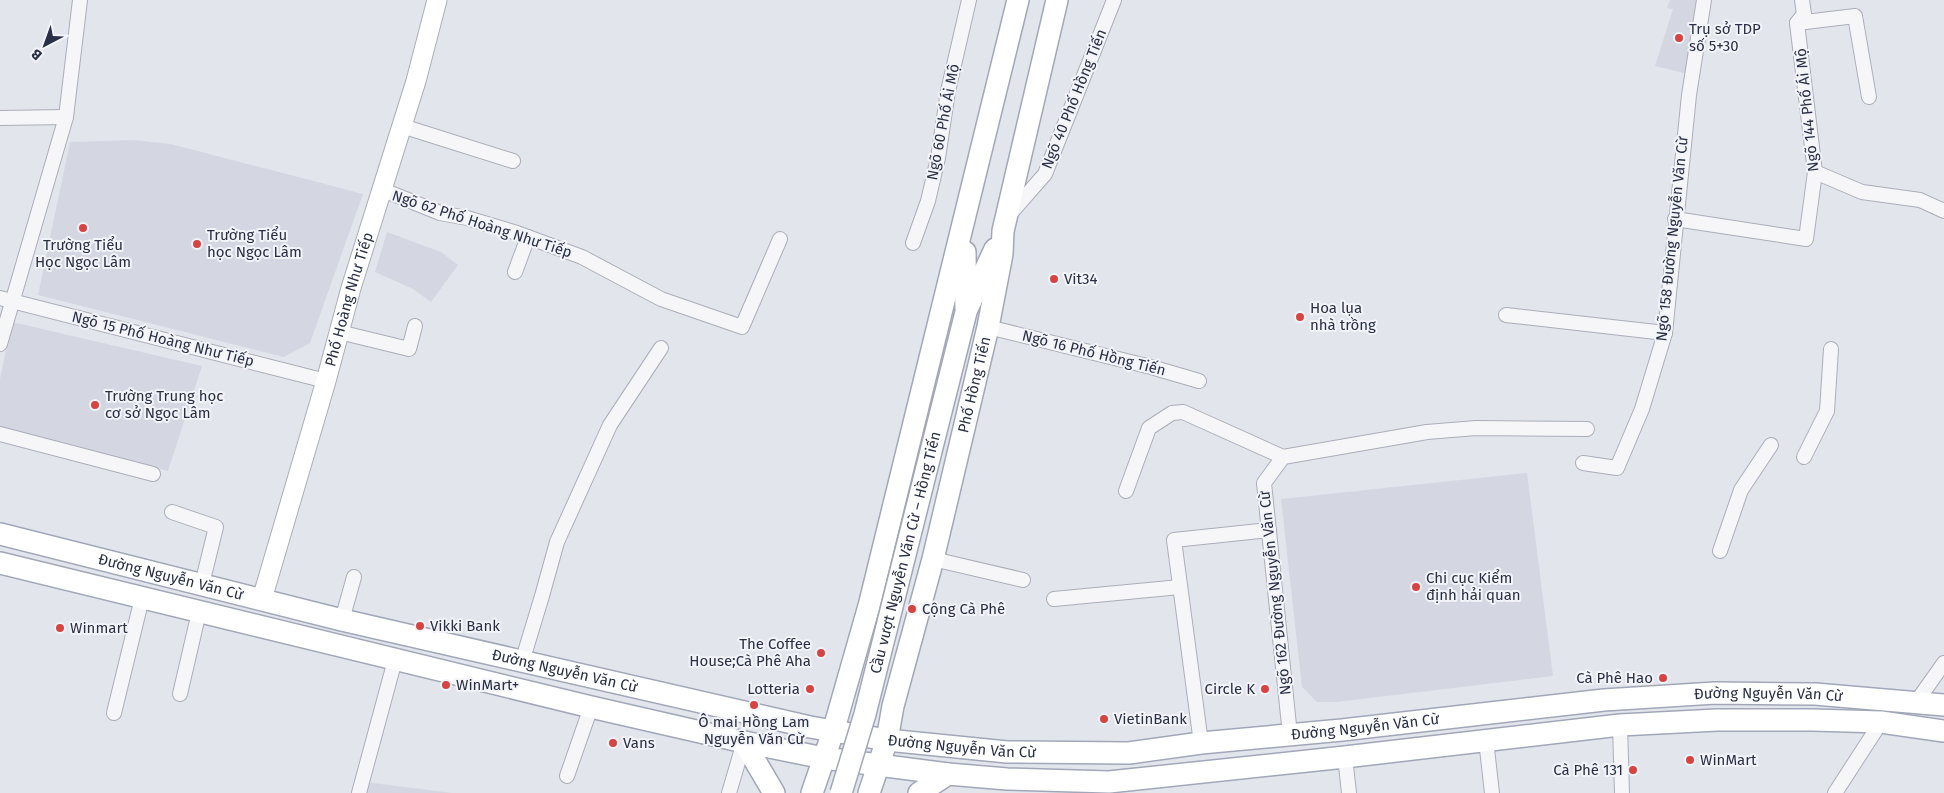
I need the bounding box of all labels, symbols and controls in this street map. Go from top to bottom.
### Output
north arrow [20,20,70,70]
place label: Trụ sở TDP số 5+30 [1689,20,1761,55]
street label: Ngõ 40 Phố Hồng Tiến [1038,26,1110,172]
marker: Trụ sở TDP số 5+30 [1673,32,1685,44]
text: B [28,45,46,64]
street label: Ngõ 144 Phố Ái Mộ [1792,47,1822,173]
street label: Ngõ 60 Phố Ái Mộ [923,62,963,182]
street label: Ngõ 158 Đường Nguyễn Văn Cừ [1652,135,1692,342]
street label: Ngõ 62 Phố Hoàng Như Tiếp [390,186,574,262]
marker: Trường Tiểu Học Ngọc Lâm [77,222,89,234]
place label: Trường Tiểu học Ngọc Lâm [207,226,302,261]
street label: Phố Hoàng Như Tiếp [321,230,377,368]
place label: Trường Tiểu Học Ngọc Lâm [35,236,131,271]
marker: Trường Tiểu học Ngọc Lâm [191,238,203,250]
place label: Vit34 [1064,270,1097,288]
marker: Vit34 [1048,273,1060,285]
place label: Hoa lụa nhà trồng [1310,299,1376,334]
street label: Ngõ 15 Phố Hoàng Như Tiếp [70,308,256,370]
marker: Hoa lụa nhà trồng [1294,311,1306,323]
street label: Ngõ 16 Phố Hồng Tiến [1020,326,1168,380]
street label: Phố Hồng Tiến [954,335,994,435]
place label: Trường Trung học cơ sở Ngọc Lâm [105,387,223,422]
marker: Trường Trung học cơ sở Ngọc Lâm [89,399,101,411]
street label: Cầu vượt Nguyễn Văn Cừ – Hồng Tiến [866,430,945,676]
street label: Ngõ 162 Đường Nguyễn Văn Cừ [1255,489,1295,696]
street label: Đường Nguyễn Văn Cừ [96,550,246,604]
place label: Chi cục Kiểm định hải quan [1426,569,1521,604]
marker: Chi cục Kiểm định hải quan [1410,581,1422,593]
place label: Cộng Cà Phê [922,600,1005,618]
marker: Cộng Cà Phê [906,603,918,615]
place label: Vikki Bank [430,617,500,635]
place label: Winmart [70,619,128,637]
marker: Vikki Bank [414,620,426,632]
marker: Winmart [54,622,66,634]
place label: The Coffee House;Cà Phê Aha [689,635,811,670]
street label: Đường Nguyễn Văn Cừ [490,646,640,696]
marker: The Coffee House;Cà Phê Aha [815,647,827,659]
place label: Cà Phê Hao [1576,669,1653,687]
marker: Cà Phê Hao [1657,672,1669,684]
place label: WinMart+ [456,676,519,694]
marker: WinMart+ [440,679,452,691]
place label: Lotteria [747,680,800,698]
place label: Circle K [1205,680,1255,698]
marker: Lotteria [804,683,816,695]
marker: Circle K [1259,683,1271,695]
street label: Đường Nguyễn Văn Cừ [1693,684,1844,705]
marker: Ô mai Hồng Lam Nguyễn Văn Cừ [748,699,760,711]
place label: VietinBank [1114,710,1187,728]
street label: Đường Nguyễn Văn Cừ [1290,710,1441,744]
place label: Ô mai Hồng Lam Nguyễn Văn Cừ [698,713,810,748]
marker: VietinBank [1098,713,1110,725]
street label: Đường Nguyễn Văn Cừ [887,731,1037,761]
place label: Vans [623,734,655,752]
marker: Vans [607,737,619,749]
place label: WinMart [1700,751,1757,769]
marker: WinMart [1684,754,1696,766]
place label: Cà Phê 131 [1553,761,1623,779]
marker: Cà Phê 131 [1627,764,1639,776]

